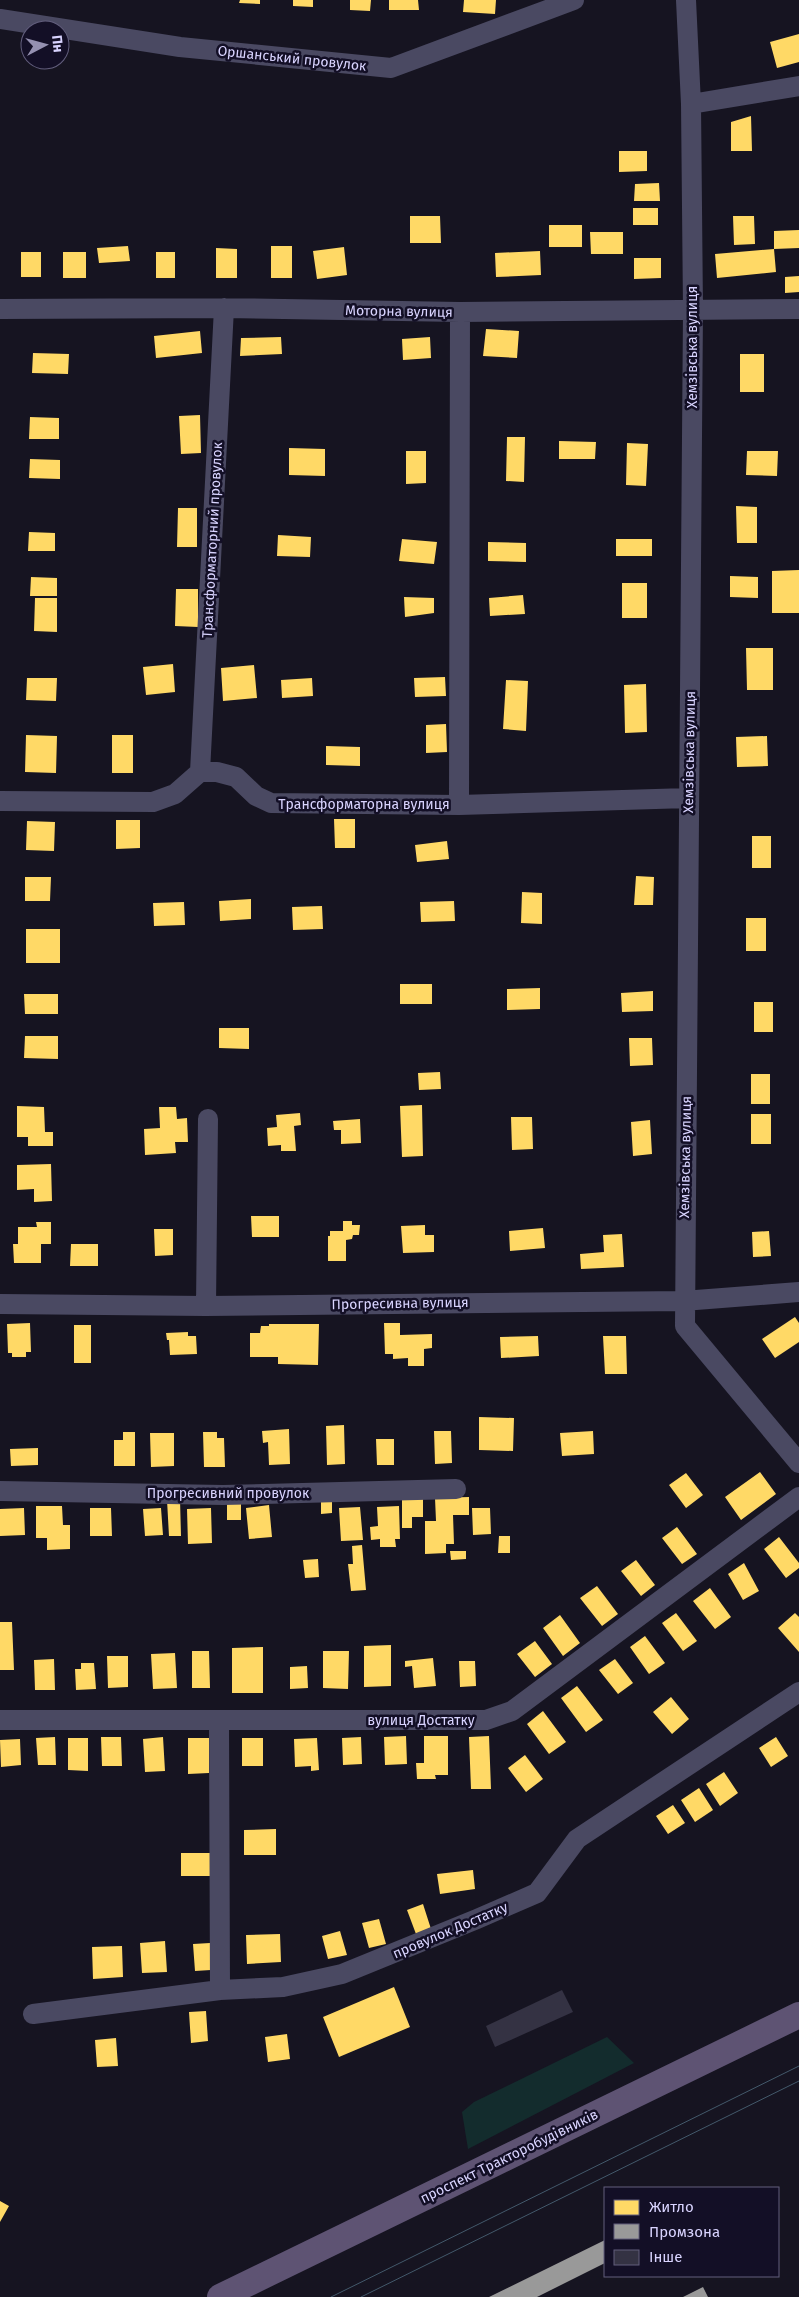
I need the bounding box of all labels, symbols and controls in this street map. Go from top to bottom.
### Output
north arrow [20,20,70,70]
text: Пн [48,34,67,53]
street label: Оршанський провулок [217,42,368,75]
street label: Хемзівська вулиця [684,286,701,408]
street label: Моторна вулиця [345,302,453,321]
street label: Трансформаторний провулок [199,441,226,639]
street label: Хемзівська вулиця [680,691,699,813]
street label: Трансформаторна вулиця [278,796,450,813]
street label: Хемзівська вулиця [676,1096,695,1218]
street label: Прогресивна вулиця [331,1294,469,1313]
street label: Прогресивний провулок [147,1485,310,1502]
street label: вулиця Достатку [367,1712,475,1729]
street label: провулок Достатку [390,1898,510,1962]
street label: проспект Тракторобудівників [417,2106,601,2207]
legend [604,2187,779,2277]
text: Житло [649,2198,694,2216]
text: Промзона [649,2223,720,2241]
text: Інше [649,2248,682,2266]

